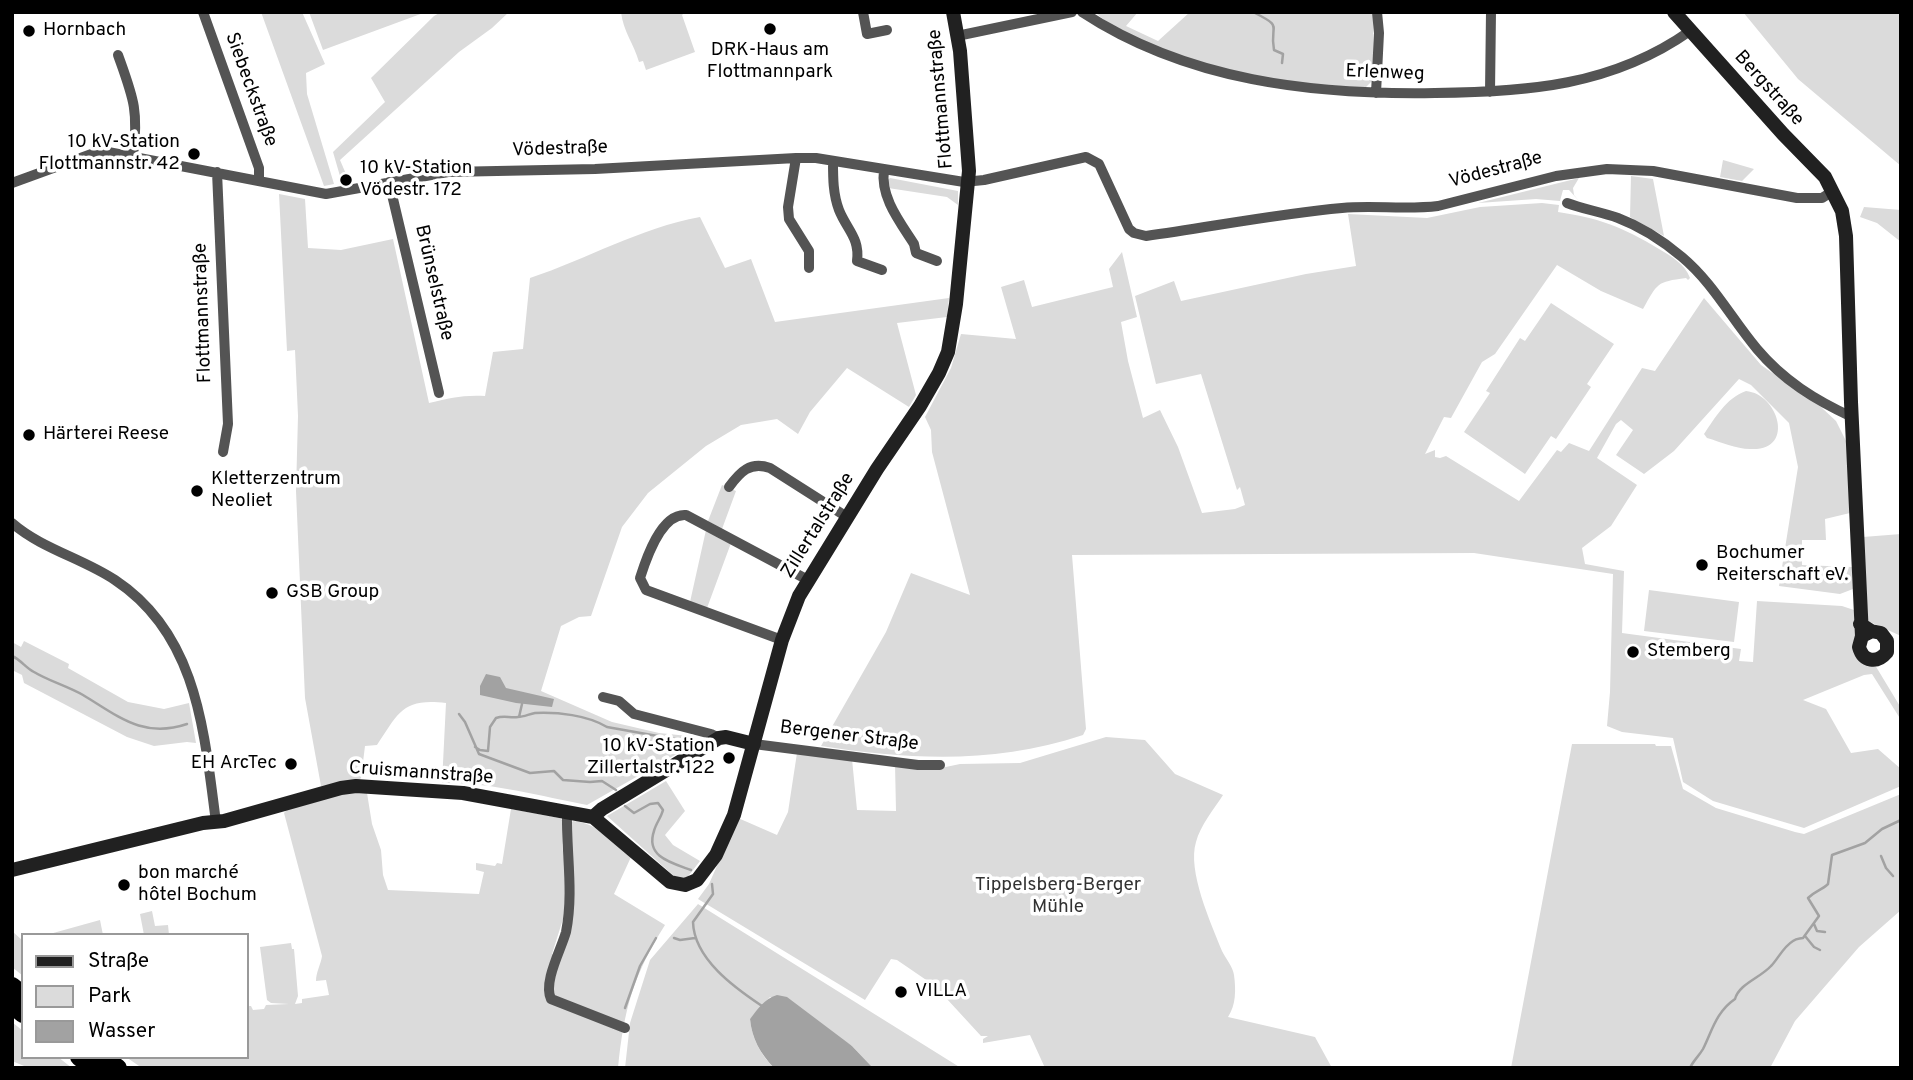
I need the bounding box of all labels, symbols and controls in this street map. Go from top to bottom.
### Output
place label: Hornbach [43,20,126,42]
marker: DRK-Haus am Flottmannpark [762,21,778,37]
marker: Hornbach [21,23,37,39]
street label: Flottmannstraße [925,28,959,170]
street label: Siebeckstraße [219,30,281,150]
place label: DRK-Haus am Flottmannpark [707,40,833,84]
street label: Bergstraße [1728,47,1808,131]
street label: Erlenweg [1345,61,1425,87]
place label: 10 kV-Station Flottmannstr. 42 [38,132,180,176]
street label: Vödestraße [512,137,608,163]
marker: 10 kV-Station Flottmannstr. 42 [186,146,202,162]
street label: Vödestraße [1447,148,1545,194]
place label: 10 kV-Station Vödestr. 172 [360,158,472,202]
marker: 10 kV-Station Vödestr. 172 [338,172,354,188]
street label: Brünselstraße [409,223,457,343]
street label: Flottmannstraße [190,242,218,384]
place label: Härterei Reese [43,424,169,446]
marker: Härterei Reese [21,427,37,443]
place label: Kletterzentrum Neoliet [211,469,341,513]
street label: Zillertalstraße [778,469,860,583]
marker: Kletterzentrum Neoliet [189,483,205,499]
place label: Bochumer Reiterschaft eV. [1716,543,1849,587]
marker: Bochumer Reiterschaft eV. [1694,557,1710,573]
place label: GSB Group [286,582,379,604]
marker: GSB Group [264,585,280,601]
place label: Stemberg [1647,641,1731,663]
marker: Stemberg [1625,644,1641,660]
street label: Bergener Straße [778,717,920,757]
place label: 10 kV-Station Zillertalstr. 122 [587,736,715,780]
marker: 10 kV-Station Zillertalstr. 122 [721,750,737,766]
place label: EH ArcTec [191,753,277,775]
marker: EH ArcTec [283,756,299,772]
street label: Cruismannstraße [348,758,494,790]
place label: bon marché hôtel Bochum [138,863,257,907]
park label: Tippelsberg-Berger Mühle [975,875,1141,919]
marker: bon marché hôtel Bochum [116,877,132,893]
legend [21,933,248,1059]
text: Straße [88,948,149,975]
place label: VILLA [915,981,967,1003]
text: Park [88,983,131,1010]
marker: VILLA [893,984,909,1000]
text: Wasser [88,1018,155,1045]

